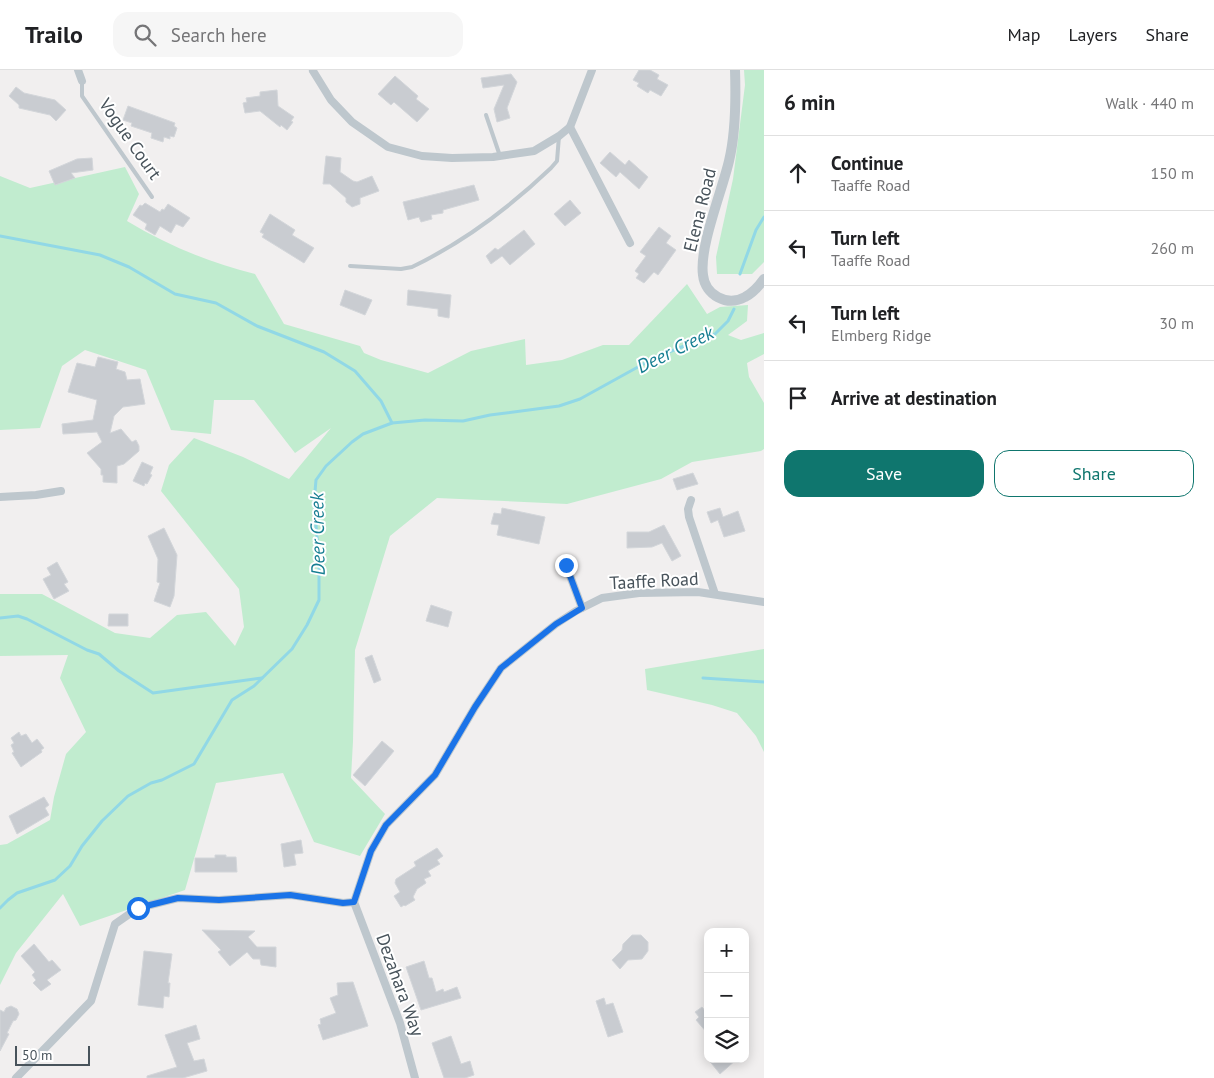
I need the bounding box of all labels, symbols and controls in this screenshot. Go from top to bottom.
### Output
search box [113,12,463,57]
text: Trailo [25,19,83,50]
icon: search [131,21,159,49]
text: Search here [171,23,267,47]
text: Map [1008,23,1040,46]
text: Layers [1068,23,1117,46]
text: Share [1145,23,1189,46]
text: 6 min [784,89,835,116]
street label: Vogue Court [93,93,167,184]
text: Walk · 440 m [1105,93,1194,113]
text: Continue [831,151,903,175]
icon: ahead [784,159,812,187]
text: 150 m [1151,163,1194,183]
street label: Elena Road [678,166,721,254]
text: Taaffe Road [831,175,910,195]
text: Turn left [831,226,900,250]
icon: left [784,234,812,262]
text: 260 m [1151,238,1194,258]
text: Taaffe Road [831,250,910,270]
text: Turn left [831,301,900,325]
icon: left [784,309,812,337]
text: 30 m [1159,313,1194,333]
water label: Deer Creek [633,319,719,378]
text: Elmberg Ridge [831,325,931,345]
icon: arrive [784,384,812,412]
text: Arrive at destination [831,386,997,410]
button: Save [784,450,984,497]
button: Share [994,450,1194,497]
water label: Deer Creek [304,491,330,576]
route end [555,554,578,577]
street label: Taaffe Road [609,567,699,594]
route start [127,897,150,920]
map controls [704,928,749,1063]
button: + [704,928,749,973]
street label: Dezahara Way [371,930,430,1040]
button: − [704,973,749,1018]
button: layers [704,1018,749,1063]
scale bar [15,1043,90,1066]
text: 50 m [22,1046,52,1064]

